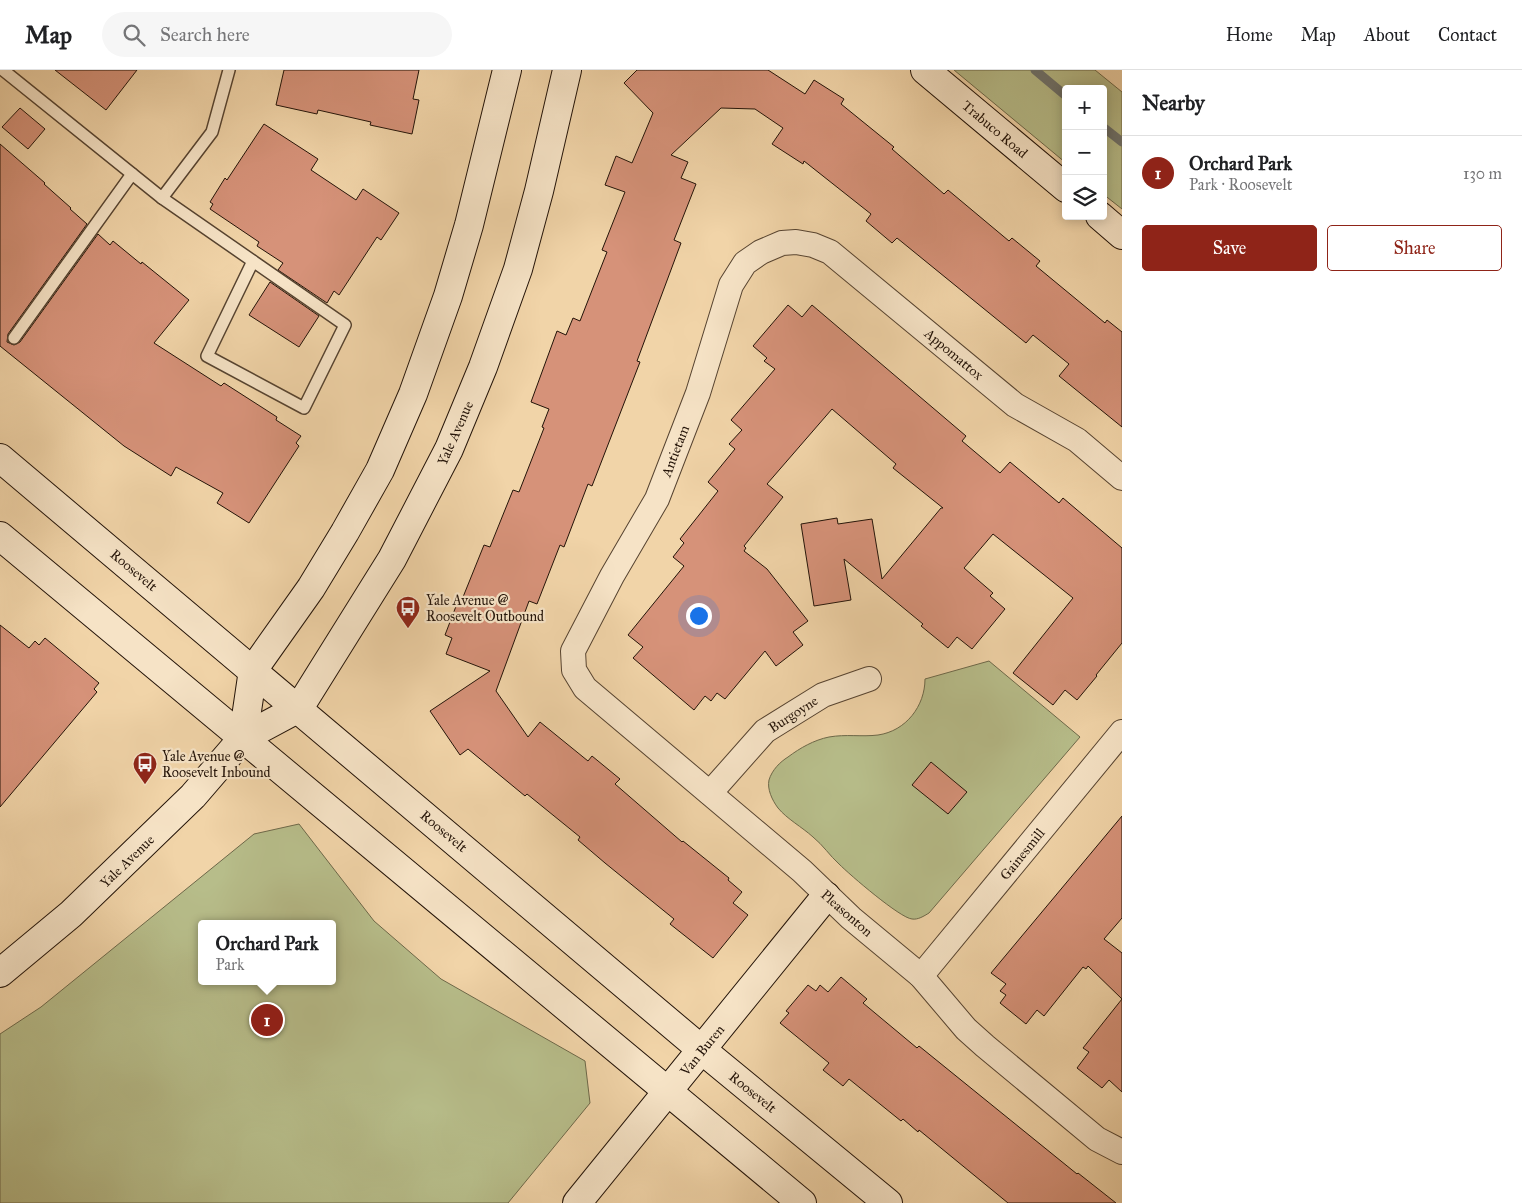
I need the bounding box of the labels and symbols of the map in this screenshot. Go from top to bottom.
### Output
street label: Trabuco Road [958,97,1031,162]
street label: Appomattox [920,324,987,384]
street label: Yale Avenue [434,398,477,468]
street label: Antietam [657,423,693,480]
street label: Roosevelt [107,546,161,595]
place label: Yale Avenue @ Roosevelt Outbound [426,592,544,625]
bus stop icon: Yale Avenue @ Roosevelt Outbound [395,595,421,629]
your location [686,603,712,629]
street label: Burgoyne [765,692,821,737]
place label: Yale Avenue @ Roosevelt Inbound [162,748,271,781]
bus stop icon: Yale Avenue @ Roosevelt Inbound [132,751,158,785]
street label: Roosevelt [417,807,471,856]
street label: Gainesmill [996,825,1049,884]
street label: Yale Avenue [97,831,158,891]
street label: Pleasonton [817,886,876,941]
pin: 1 [251,1001,283,1039]
street label: Van Buren [676,1021,728,1080]
street label: Roosevelt [726,1068,780,1117]

